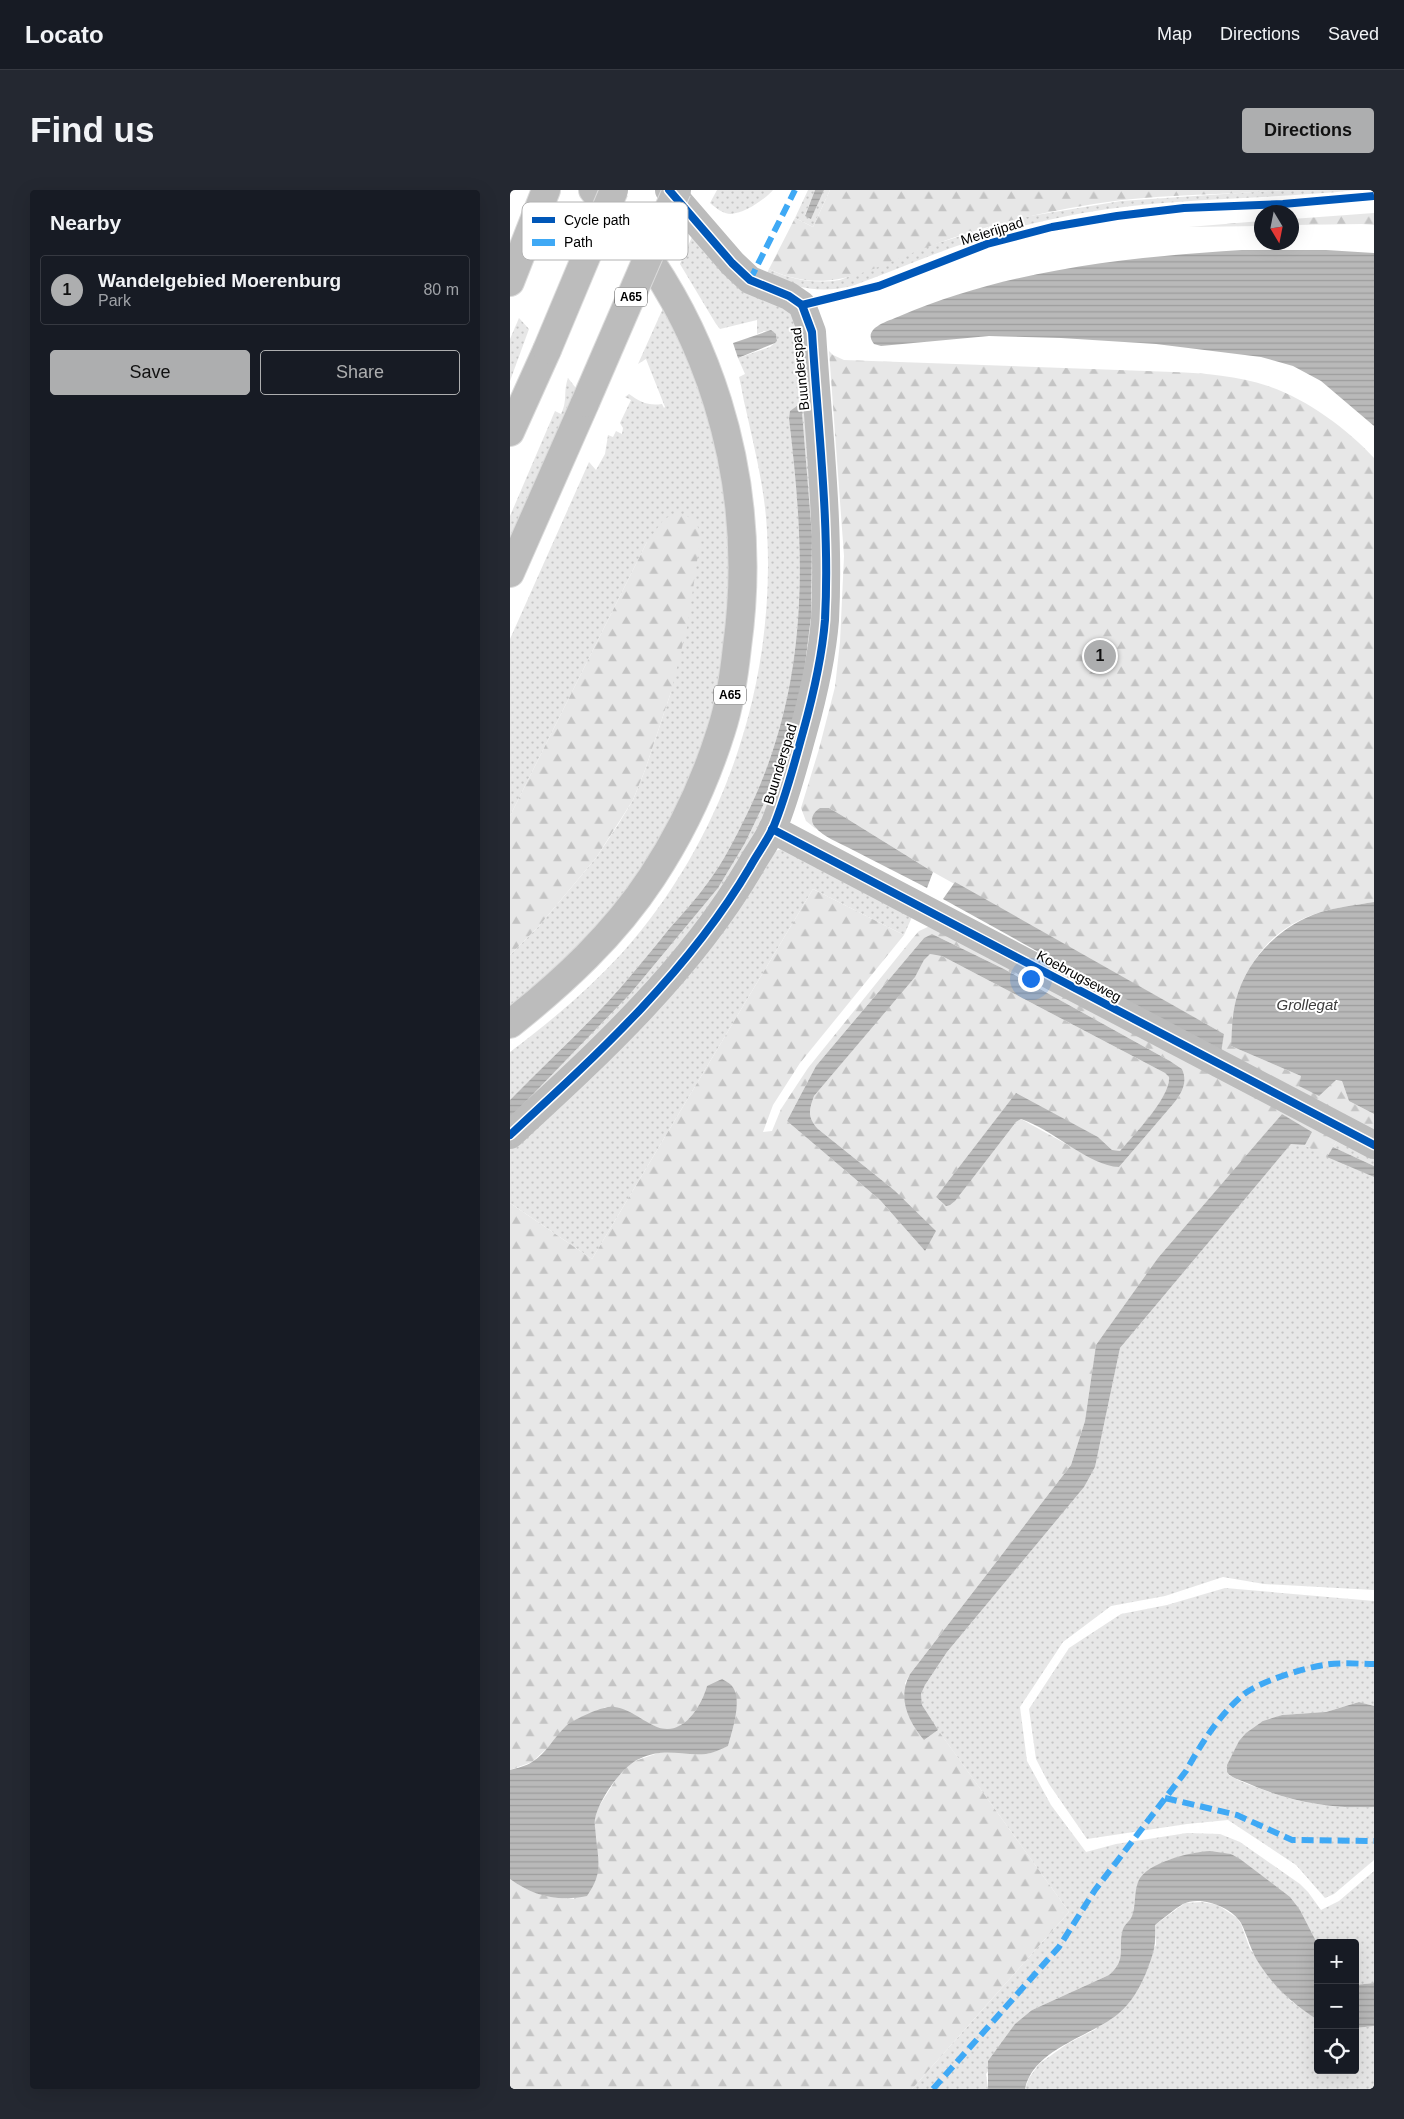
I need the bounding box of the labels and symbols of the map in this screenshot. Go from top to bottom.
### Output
legend [522,202,688,260]
north arrow [1254,205,1299,250]
text: Cycle path [564,212,630,228]
street label: Meierijpad [959,214,1025,248]
text: Path [564,234,593,250]
road number: A65 [615,288,647,306]
street label: Buunderspad [788,327,812,411]
pin: 1 [1084,637,1116,675]
road number: A65 [714,686,746,704]
street label: Buunderspad [760,722,800,806]
street label: Koebrugseweg [1034,947,1124,1005]
your location [1018,966,1044,992]
water label: Grollegat [1277,996,1338,1013]

